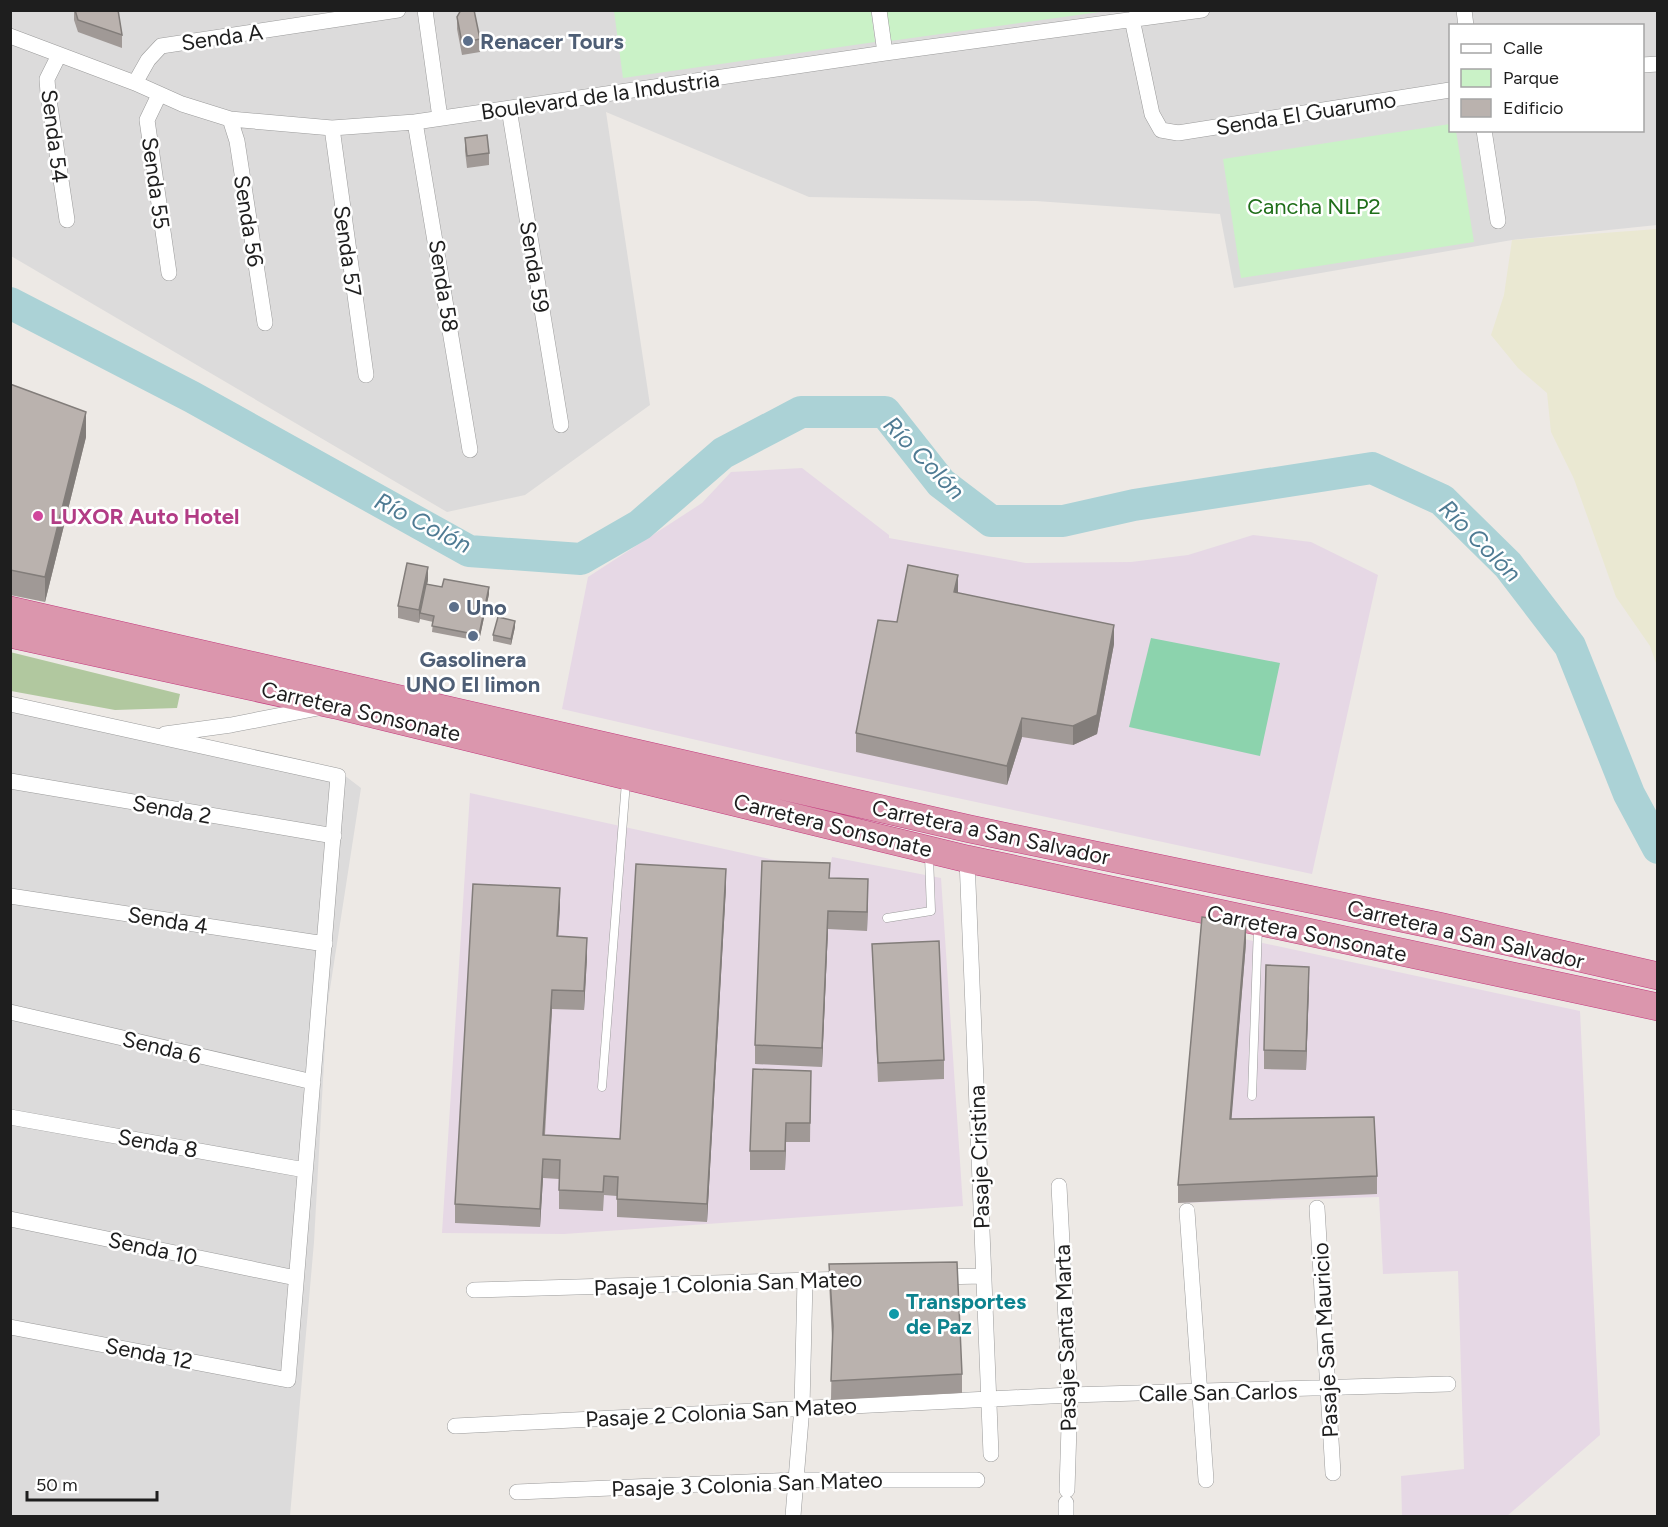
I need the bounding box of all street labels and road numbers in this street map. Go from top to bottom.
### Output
street label: Senda A [179,18,265,57]
street label: Boulevard de la Industria [479,65,721,126]
street label: Senda El Guarumo [1214,86,1398,141]
street label: Senda 54 [35,88,74,184]
street label: Senda 55 [136,135,175,231]
street label: Senda 56 [228,173,269,269]
street label: Senda 57 [328,204,367,299]
street label: Senda 59 [514,219,555,315]
street label: Senda 58 [423,238,464,334]
street label: Carretera Sonsonate [259,675,463,748]
street label: Carretera Sonsonate [731,788,935,863]
street label: Senda 2 [130,789,213,830]
street label: Carretera a San Salvador [869,794,1113,871]
street label: Carretera a San Salvador [1345,894,1588,975]
street label: Carretera Sonsonate [1204,899,1409,968]
street label: Senda 4 [126,901,210,940]
street label: Senda 6 [120,1025,204,1070]
street label: Pasaje Cristina [963,1084,996,1229]
street label: Senda 8 [116,1123,200,1164]
street label: Senda 10 [106,1226,200,1271]
street label: Pasaje San Mauricio [1307,1242,1344,1438]
street label: Pasaje Santa Marta [1049,1244,1082,1432]
street label: Pasaje 1 Colonia San Mateo [593,1265,863,1302]
street label: Senda 12 [103,1332,195,1375]
street label: Calle San Carlos [1138,1378,1298,1407]
street label: Pasaje 2 Colonia San Mateo [585,1392,857,1433]
street label: Pasaje 3 Colonia San Mateo [611,1466,883,1503]

